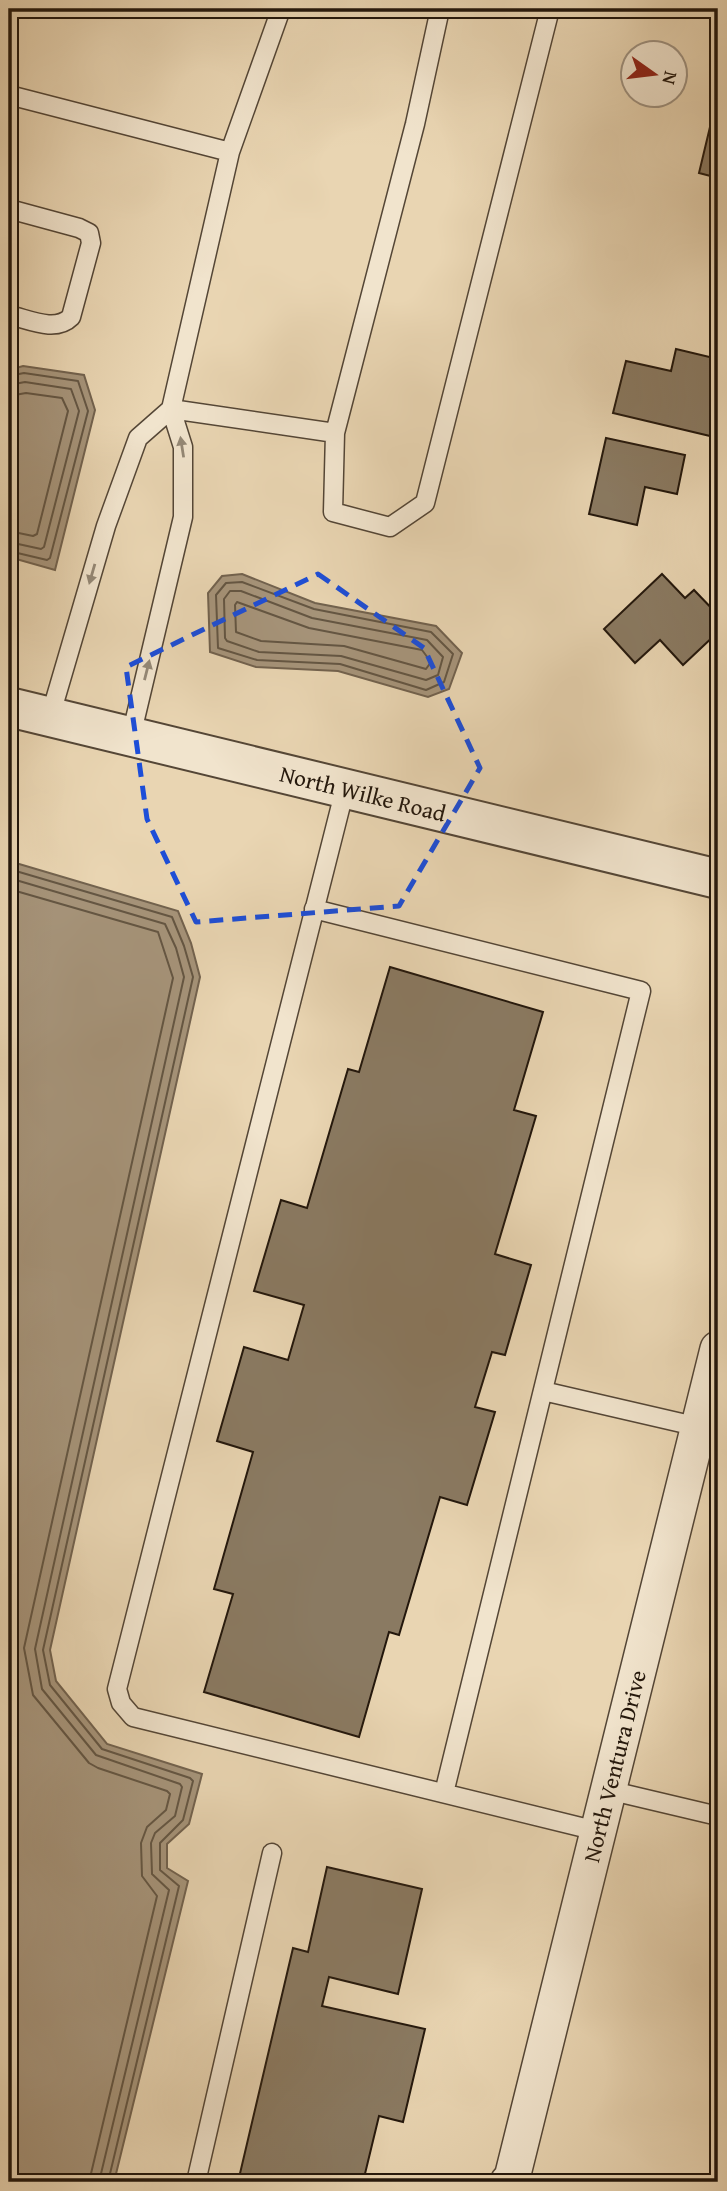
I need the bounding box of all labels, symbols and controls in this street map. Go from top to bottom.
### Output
north arrow [618,38,688,108]
text: N [655,69,686,88]
one-way arrow [176,436,187,458]
one-way arrow [86,564,96,585]
one-way arrow [142,659,153,681]
street label: North Wilke Road [277,756,450,830]
street label: North Ventura Drive [574,1666,654,1866]

